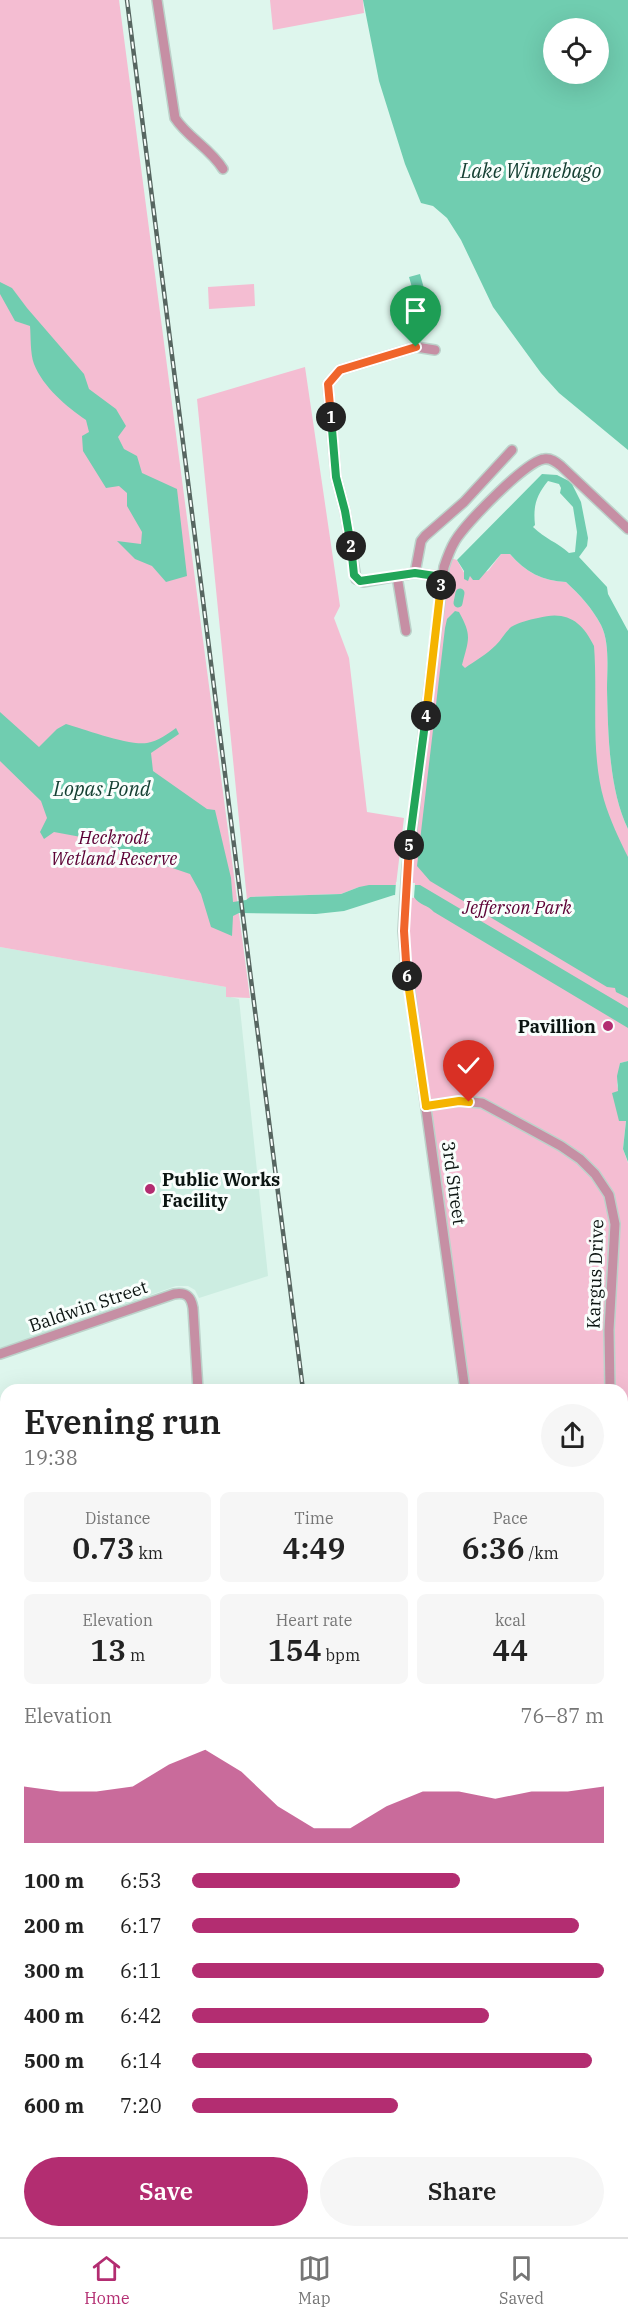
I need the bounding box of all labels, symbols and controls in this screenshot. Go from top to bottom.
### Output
map controls [543,18,609,84]
button: locate [543,18,609,84]
water label: Lake Winnebago [459,157,602,184]
pin [390,285,441,347]
icon: arrive [399,294,432,327]
pin: 1 [316,402,346,432]
text: 1 [326,407,336,427]
pin: 2 [336,531,366,561]
text: 2 [346,536,356,556]
pin: 3 [426,570,456,600]
text: 3 [436,575,446,595]
pin: 4 [411,701,441,731]
text: 4 [421,706,431,726]
water label: Lopas Pond [52,775,152,802]
park label: Heckrodt Wetland Reserve [51,826,177,870]
pin: 5 [394,830,424,860]
text: 5 [404,835,414,855]
park label: Jefferson Park [461,896,572,919]
pin: 6 [392,961,422,991]
text: 6 [402,966,412,986]
place label: Pavillion [518,1015,596,1038]
marker: Pavillion [601,1019,615,1033]
pin [443,1040,494,1102]
icon: check [452,1049,485,1082]
street label: 3rd Street [437,1140,471,1226]
place label: Public Works Facility [162,1168,280,1212]
marker: Public Works Facility [143,1182,157,1196]
street label: Kargus Drive [582,1219,608,1329]
street label: Baldwin Street [26,1275,150,1337]
text: Evening run [24,1400,221,1443]
button: share [541,1404,604,1467]
text: 19:38 [24,1444,78,1471]
text: Distance [85,1508,150,1528]
text: Time [294,1508,334,1528]
text: Pace [493,1508,528,1528]
text: 0.73 [72,1528,135,1567]
text: 4:49 [283,1528,345,1567]
text: 6:36 [462,1528,525,1567]
text: km [135,1543,163,1563]
text: /km [525,1543,559,1563]
text: Elevation [82,1610,153,1630]
text: Heart rate [276,1610,352,1630]
text: kcal [495,1610,526,1630]
text: 13 [90,1630,126,1669]
text: 154 [268,1630,322,1669]
text: 44 [492,1630,528,1669]
text: m [126,1645,145,1665]
text: bpm [322,1645,360,1665]
text: Elevation [24,1702,112,1729]
text: 76–87 m [521,1702,604,1729]
text: 100 m [24,1867,84,1894]
text: 6:53 [120,1867,162,1894]
text: 200 m [24,1912,84,1939]
text: 6:17 [120,1912,162,1939]
text: 300 m [24,1957,84,1984]
text: 6:11 [120,1957,162,1984]
text: 400 m [24,2002,84,2029]
text: 6:42 [120,2002,162,2029]
text: 500 m [24,2047,84,2074]
text: 6:14 [120,2047,162,2074]
text: 600 m [24,2092,84,2119]
text: 7:20 [120,2092,162,2119]
button: Save [24,2157,308,2226]
button: Share [320,2157,604,2226]
tab: Home [84,2252,130,2308]
tab: Map [298,2252,331,2308]
tab: Saved [499,2252,544,2308]

